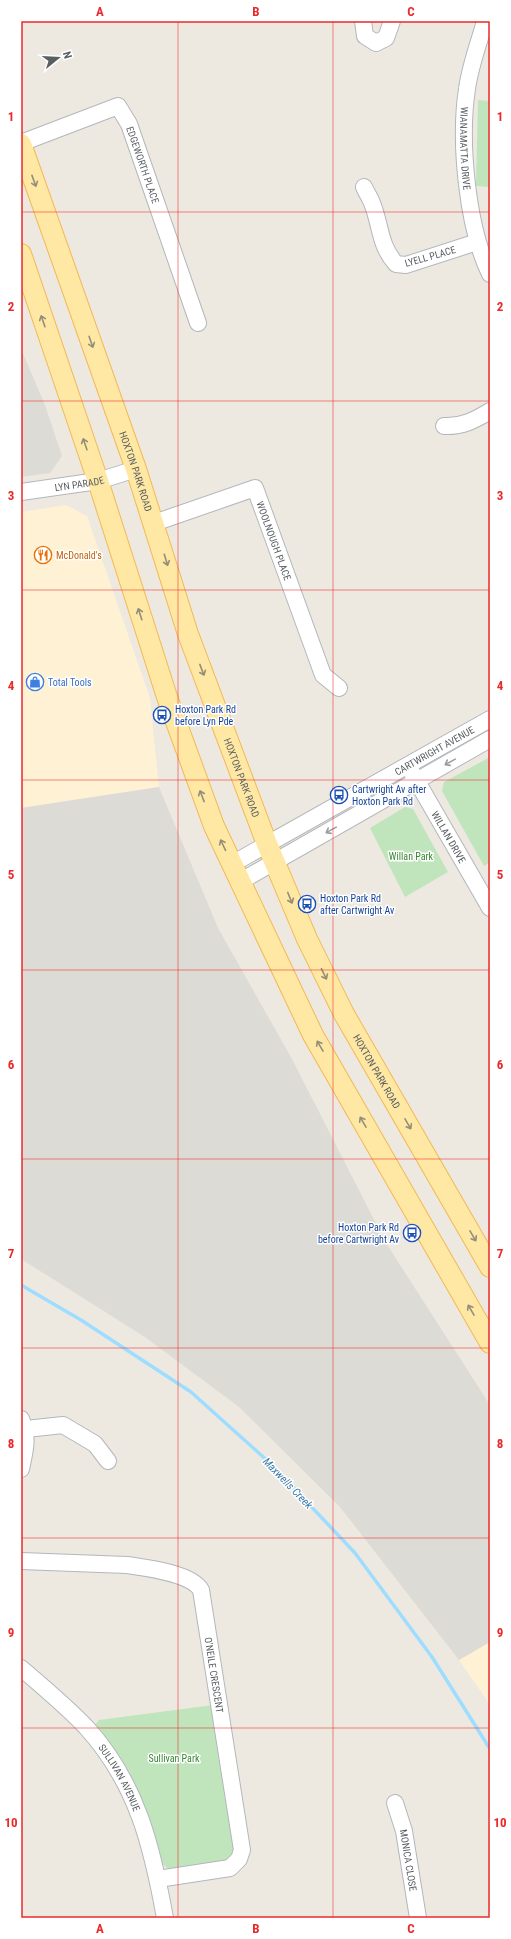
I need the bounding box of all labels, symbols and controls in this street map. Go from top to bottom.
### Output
text: A [96,4,104,19]
text: B [252,4,260,19]
text: C [407,4,415,19]
north arrow [38,38,78,78]
text: N [60,50,74,61]
street label: WIANAMATTA DRIVE [458,106,473,191]
text: 1 [8,109,14,124]
text: 1 [497,109,503,124]
street label: EDGEWORTH PLACE [124,125,161,205]
one-way arrow [31,175,38,188]
street label: LYELL PLACE [403,244,457,269]
text: 2 [8,299,15,314]
text: 2 [497,299,504,314]
one-way arrow [39,315,46,328]
one-way arrow [88,336,96,348]
street label: HOXTON PARK ROAD [117,430,154,513]
one-way arrow [80,439,88,451]
street label: LYN PARADE [54,474,106,493]
text: 3 [8,488,14,503]
text: 3 [497,488,503,503]
street label: WOOLNOUGH PLACE [254,500,293,582]
restaurant icon: McDonald's [33,545,53,565]
place label: McDonald's [56,550,102,561]
one-way arrow [163,553,170,566]
one-way arrow [136,608,143,621]
one-way arrow [199,664,207,676]
shop icon: Total Tools [25,672,45,692]
place label: Total Tools [48,677,92,688]
text: 4 [8,678,15,693]
text: 4 [497,678,504,693]
place label: Hoxton Park Rd before Lyn Pde [175,704,236,727]
bus stop icon: Hoxton Park Rd before Lyn Pde [152,705,172,725]
street label: CARTWRIGHT AVENUE [393,724,476,777]
street label: HOXTON PARK ROAD [222,737,261,819]
one-way arrow [444,759,456,766]
place label: Cartwright Av after Hoxton Park Rd [352,784,426,807]
bus stop icon: Cartwright Av after Hoxton Park Rd [329,785,349,805]
one-way arrow [198,791,206,803]
street label: WILLAN DRIVE [429,809,468,865]
one-way arrow [325,827,337,835]
one-way arrow [219,840,226,852]
park label: Willan Park [389,851,434,862]
text: 5 [8,867,15,882]
text: 5 [497,867,504,882]
one-way arrow [287,891,294,903]
place label: Hoxton Park Rd after Cartwright Av [320,893,395,916]
bus stop icon: Hoxton Park Rd after Cartwright Av [297,894,317,914]
one-way arrow [321,967,328,979]
street label: HOXTON PARK ROAD [351,1033,402,1111]
one-way arrow [315,1041,323,1053]
text: 6 [8,1057,15,1072]
text: 6 [497,1057,504,1072]
one-way arrow [358,1116,366,1128]
one-way arrow [404,1118,412,1130]
place label: Hoxton Park Rd before Cartwright Av [318,1222,400,1245]
bus stop icon: Hoxton Park Rd before Cartwright Av [402,1223,422,1243]
one-way arrow [469,1230,477,1242]
text: 7 [8,1246,15,1261]
text: 7 [497,1246,504,1261]
one-way arrow [466,1304,474,1316]
text: 8 [8,1436,14,1451]
text: 8 [497,1436,503,1451]
water label: Maxwells Creek [260,1455,315,1512]
text: 9 [8,1625,14,1640]
text: 9 [497,1625,503,1640]
street label: O'NEILE CRESCENT [203,1636,225,1714]
street label: SULLIVAN AVENUE [96,1742,142,1813]
park label: Sullivan Park [149,1753,200,1764]
text: 10 [4,1815,18,1830]
text: 10 [493,1815,507,1830]
street label: MONICA CLOSE [398,1829,419,1892]
text: A [96,1921,104,1936]
text: B [252,1921,260,1936]
text: C [407,1921,415,1936]

